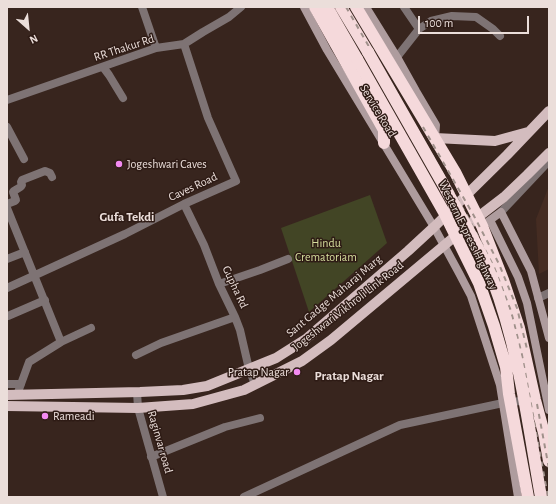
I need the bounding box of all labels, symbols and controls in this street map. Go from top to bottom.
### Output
north arrow [8,8,48,48]
scale bar [420,8,531,34]
text: 100 m [425,17,453,29]
street label: RR Thakur Rd [92,31,156,65]
text: N [28,32,40,46]
street label: Service Road [357,82,399,140]
place label: Jogeshwari Caves [127,157,207,171]
marker: Jogeshwari Caves [114,159,124,169]
street label: Caves Road [166,169,220,205]
street label: Western Express Highway [435,178,501,292]
district label: Gufa Tekdi [100,209,154,225]
park label: Hindu Crematoriam [295,236,357,264]
street label: Sant Gadge Maharaj Marg [283,252,385,340]
street label: Jogeshwari Vikhroli Link Road [289,258,407,354]
street label: Gupha Rd [219,263,251,311]
place label: Pratap Nagar [228,365,289,379]
marker: Pratap Nagar [292,367,302,377]
district label: Pratap Nagar [314,368,384,384]
place label: Rameadi [53,409,95,423]
street label: Raginvar road [144,409,176,475]
marker: Rameadi [40,411,50,421]

